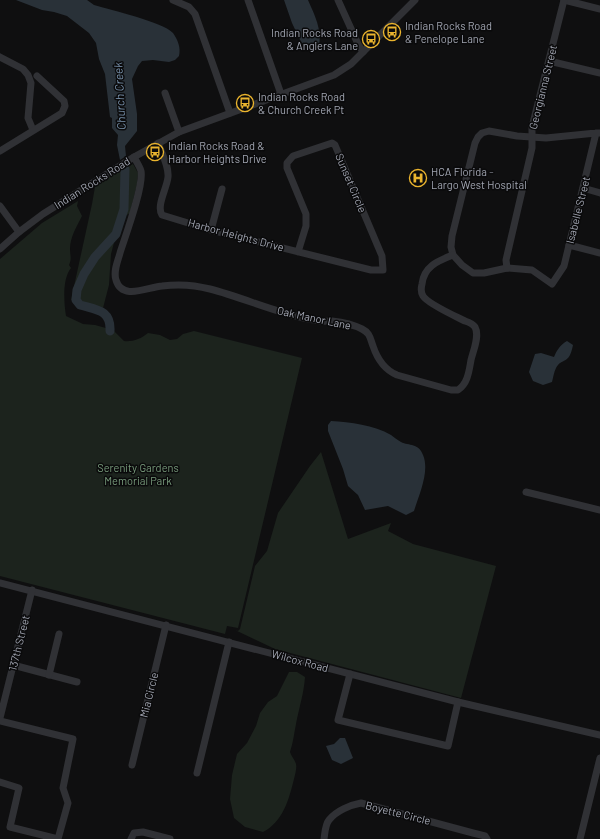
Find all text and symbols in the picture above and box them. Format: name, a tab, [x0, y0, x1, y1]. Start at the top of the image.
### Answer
place label: Indian Rocks Road & Penelope Lane	[405, 19, 492, 45]
bus stop icon: Indian Rocks Road & Penelope Lane	[382, 22, 402, 42]
place label: Indian Rocks Road & Anglers Lane	[271, 26, 358, 52]
bus stop icon: Indian Rocks Road & Anglers Lane	[361, 29, 381, 49]
street label: Georgianna Street	[526, 43, 559, 130]
water label: Church Creek	[110, 62, 128, 130]
place label: Indian Rocks Road & Church Creek Pt	[258, 90, 345, 116]
bus stop icon: Indian Rocks Road & Church Creek Pt	[235, 93, 255, 113]
place label: Indian Rocks Road & Harbor Heights Drive	[168, 139, 267, 165]
bus stop icon: Indian Rocks Road & Harbor Heights Drive	[145, 142, 165, 162]
street label: Sunset Circle	[333, 151, 370, 214]
street label: Indian Rocks Road	[51, 154, 132, 211]
place label: HCA Florida - Largo West Hospital	[431, 165, 527, 191]
hospital icon: HCA Florida - Largo West Hospital	[408, 168, 428, 188]
street label: Isabelle Street	[563, 175, 592, 245]
street label: Harbor Heights Drive	[187, 215, 286, 254]
street label: Oak Manor Lane	[276, 303, 352, 332]
park label: Serenity Gardens Memorial Park	[97, 461, 179, 487]
street label: 137th Street	[5, 614, 32, 672]
street label: Wilcox Road	[270, 647, 330, 674]
street label: Mia Circle	[137, 671, 160, 719]
street label: Boyette Circle	[364, 798, 432, 827]

